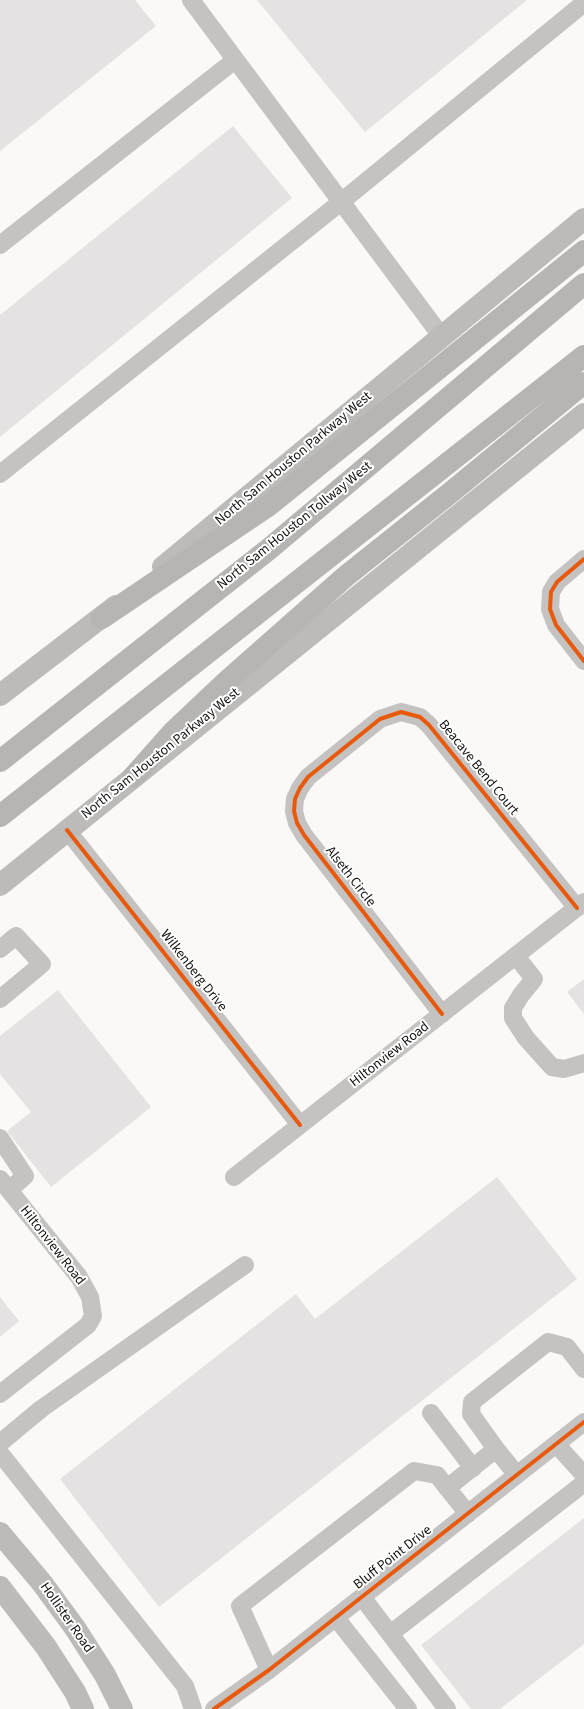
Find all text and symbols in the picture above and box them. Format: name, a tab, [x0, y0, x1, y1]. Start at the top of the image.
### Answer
street label: North Sam Houston Parkway West	[212, 389, 376, 529]
street label: North Sam Houston Tollway West	[214, 458, 376, 594]
street label: North Sam Houston Parkway West	[78, 685, 244, 823]
street label: Beacave Bend Court	[434, 717, 522, 819]
street label: Alseth Circle	[321, 843, 379, 911]
street label: Wilkenberg Drive	[156, 927, 230, 1015]
street label: Hiltonview Road	[347, 1019, 433, 1091]
street label: Hiltonview Road	[16, 1203, 88, 1289]
street label: Bluff Point Drive	[351, 1522, 435, 1594]
street label: Hollister Road	[36, 1580, 96, 1656]

